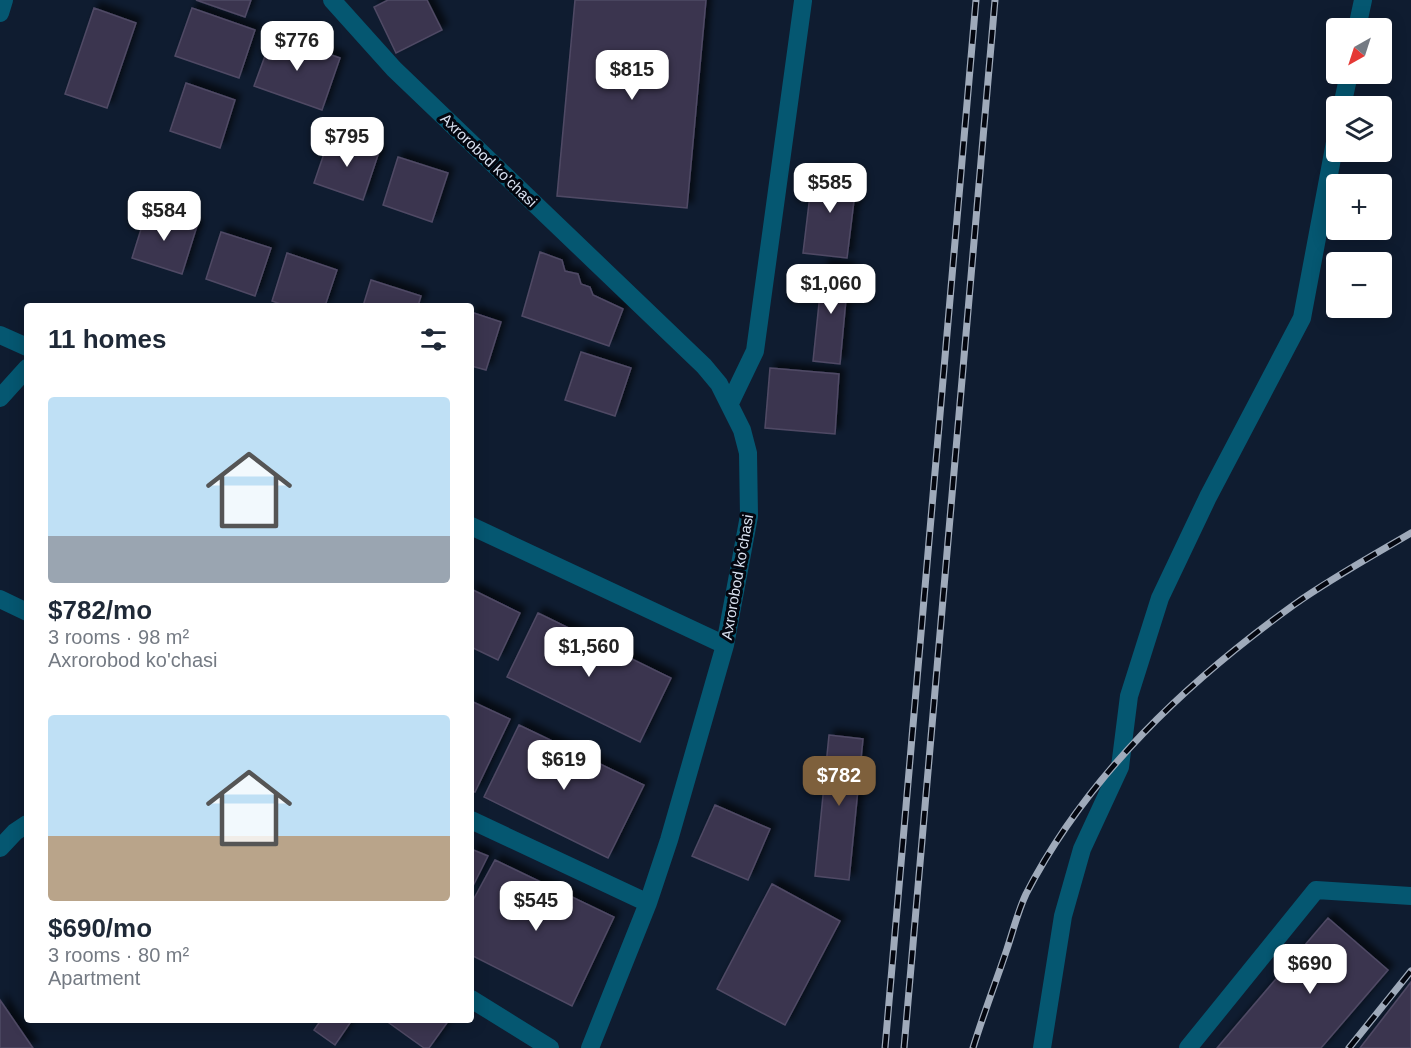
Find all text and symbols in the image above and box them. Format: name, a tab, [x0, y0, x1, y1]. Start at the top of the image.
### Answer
north arrow	[1326, 18, 1392, 84]
map controls	[1326, 18, 1392, 318]
pin: $776	[261, 21, 333, 72]
text: $776	[275, 29, 319, 51]
pin: $815	[596, 50, 668, 101]
text: $815	[610, 58, 654, 80]
button: layers	[1326, 96, 1392, 162]
street label: Axrorobod ko'chasi	[437, 110, 541, 210]
pin: $795	[311, 117, 383, 168]
text: $795	[325, 125, 369, 147]
pin: $585	[794, 163, 866, 214]
text: $585	[808, 171, 852, 193]
button: +	[1326, 174, 1392, 240]
pin: $584	[128, 191, 200, 242]
text: $584	[142, 199, 186, 221]
button: −	[1326, 252, 1392, 318]
pin: $1,060	[782, 264, 880, 315]
text: $1,060	[800, 272, 862, 294]
icon: filters	[417, 323, 450, 356]
text: 11 homes	[48, 324, 167, 354]
icon: home	[195, 436, 303, 544]
street label: Axrorobod ko'chasi	[718, 513, 756, 641]
text: $782/mo	[48, 595, 152, 625]
text: 3 rooms · 98 m²	[48, 626, 189, 648]
pin: $1,560	[540, 627, 638, 678]
text: $1,560	[558, 635, 620, 657]
text: Axrorobod ko'chasi	[48, 649, 217, 671]
pin: $619	[528, 740, 600, 791]
text: $619	[542, 748, 586, 770]
icon: home	[195, 754, 303, 862]
pin: $782	[803, 756, 875, 807]
text: $782	[817, 764, 861, 786]
pin: $545	[500, 881, 572, 932]
text: $545	[514, 889, 558, 911]
text: $690/mo	[48, 913, 152, 943]
text: 3 rooms · 80 m²	[48, 944, 189, 966]
pin: $690	[1274, 944, 1346, 995]
text: $690	[1288, 952, 1332, 974]
text: Apartment	[48, 967, 140, 989]

